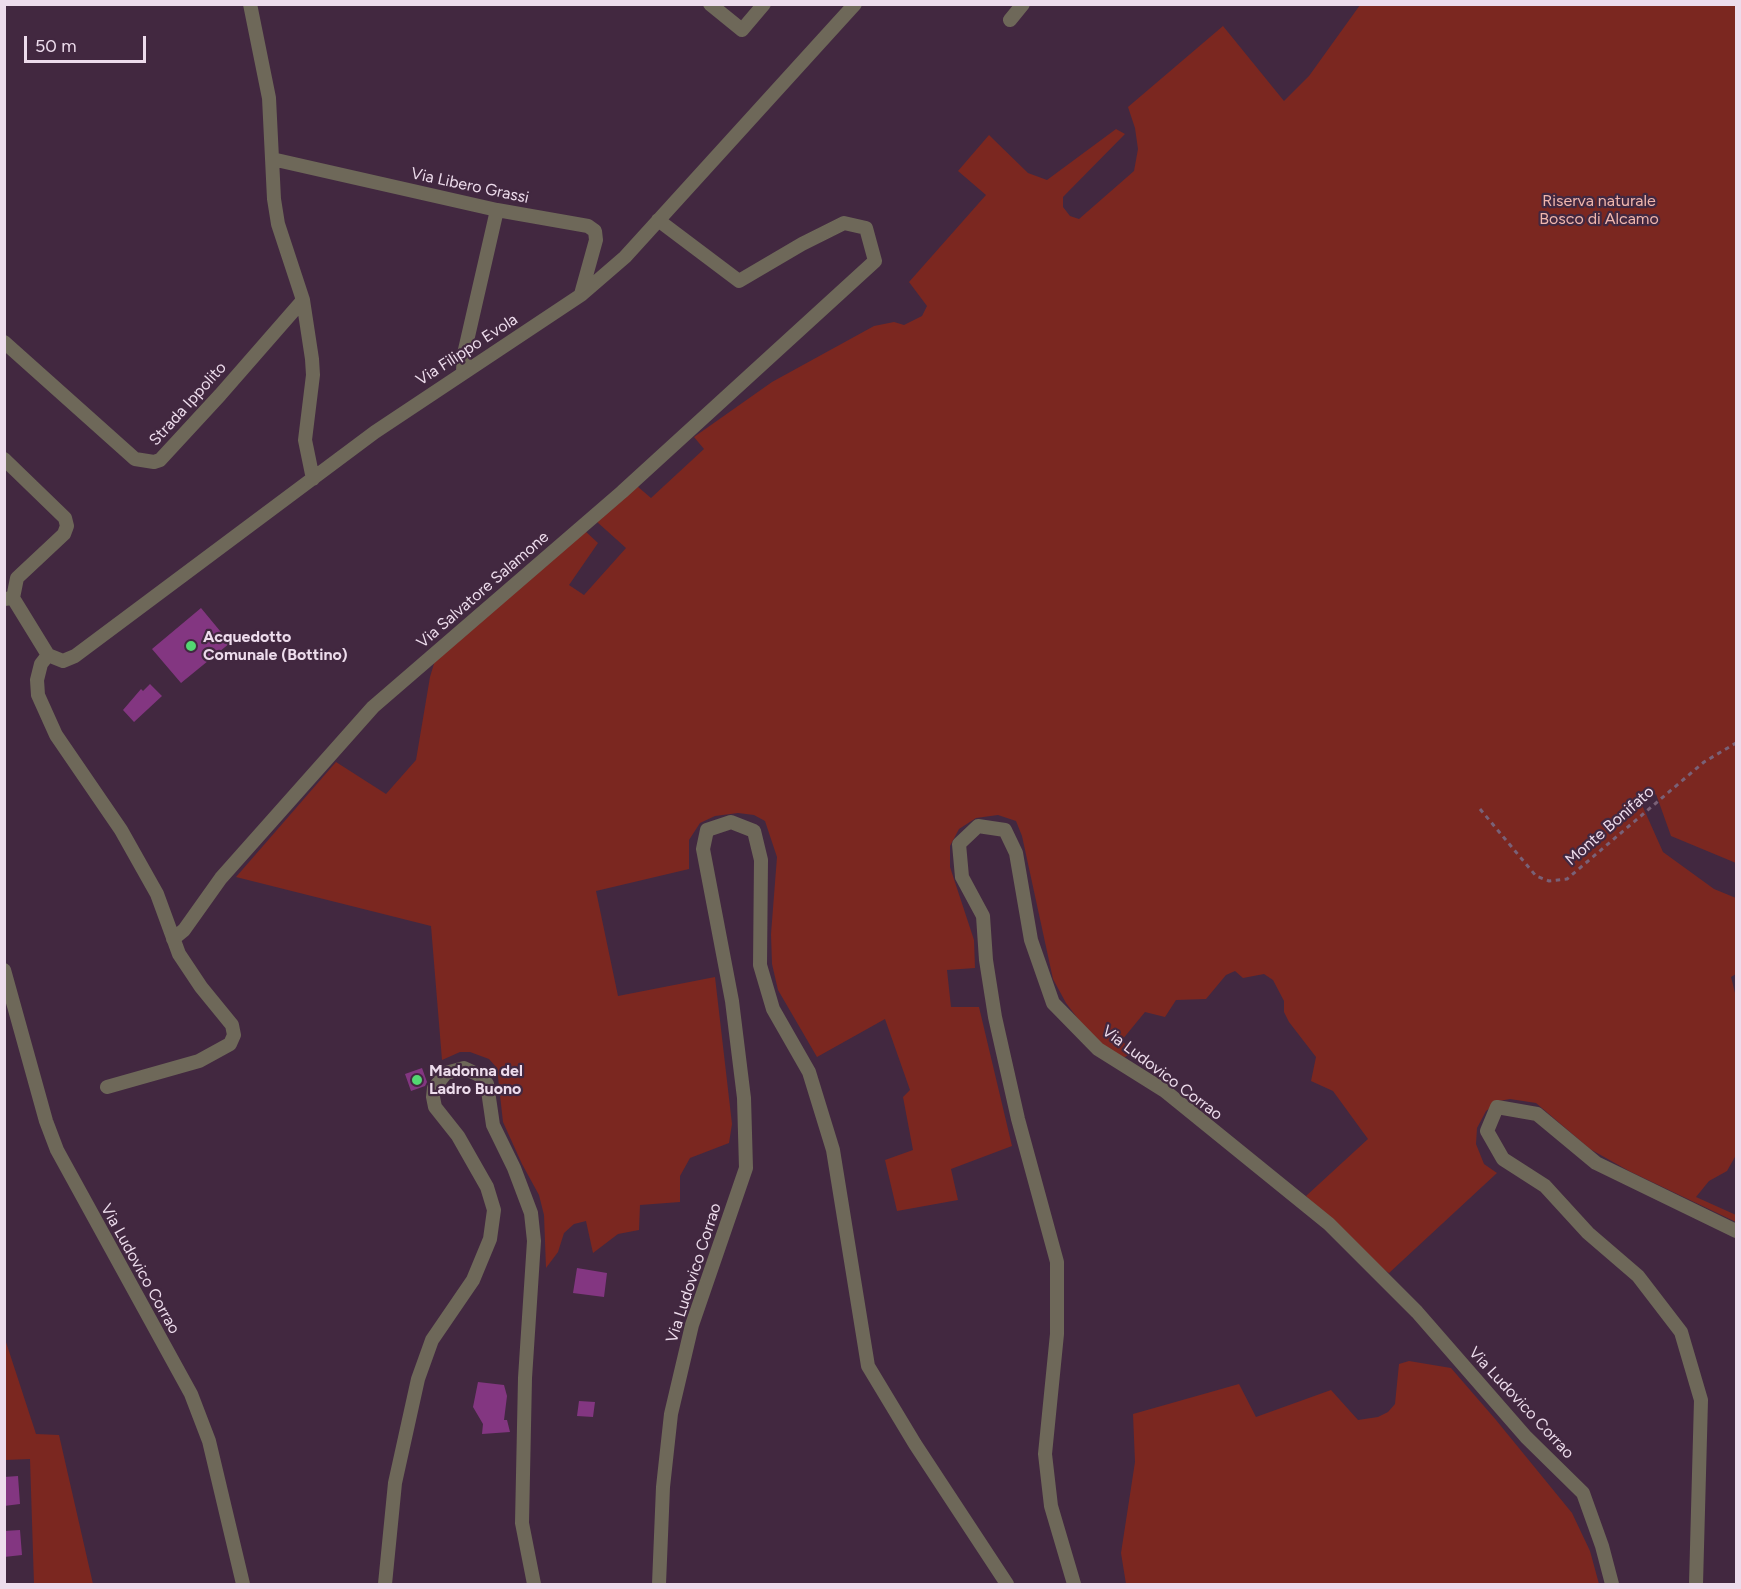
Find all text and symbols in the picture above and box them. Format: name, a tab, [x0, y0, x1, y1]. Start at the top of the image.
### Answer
scale bar	[27, 24, 148, 62]
text: 50 m	[35, 35, 77, 57]
street label: Via Libero Grassi	[409, 164, 531, 208]
park label: Riserva naturale Bosco di Alcamo	[1539, 191, 1659, 229]
street label: Via Filippo Evola	[413, 310, 521, 390]
street label: Strada Ippolito	[145, 358, 231, 450]
street label: Via Salvatore Salamone	[413, 528, 553, 652]
place label: Acquedotto Comunale (Bottino)	[203, 627, 348, 665]
marker: Acquedotto Comunale (Bottino)	[184, 639, 198, 653]
street label: Monte Bonifato	[1562, 782, 1658, 870]
street label: Via Ludovico Corrao	[1098, 1022, 1226, 1124]
place label: Madonna del Ladro Buono	[429, 1061, 523, 1099]
marker: Madonna del Ladro Buono	[410, 1073, 424, 1087]
street label: Via Ludovico Corrao	[96, 1201, 184, 1337]
street label: Via Ludovico Corrao	[662, 1201, 726, 1345]
street label: Via Ludovico Corrao	[1464, 1343, 1578, 1463]

